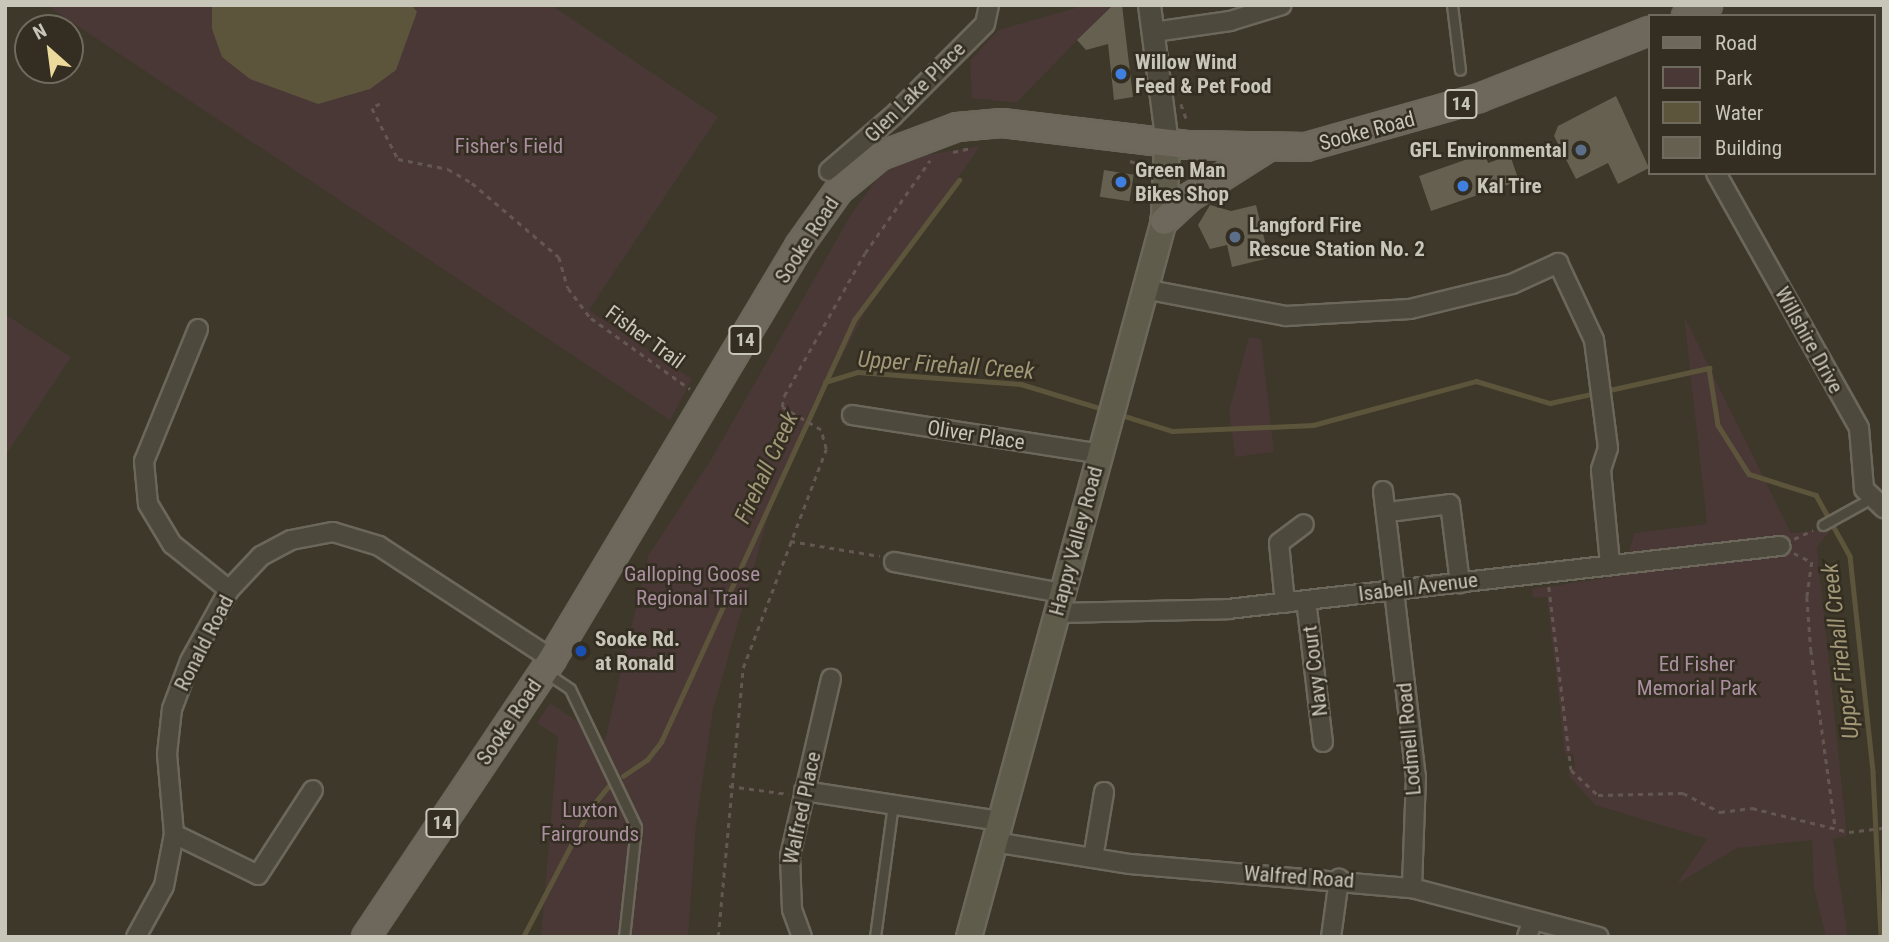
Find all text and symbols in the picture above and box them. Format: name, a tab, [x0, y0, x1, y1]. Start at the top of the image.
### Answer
north arrow	[14, 14, 84, 84]
legend	[1647, 14, 1875, 175]
text: N	[29, 19, 50, 45]
text: Road	[1715, 31, 1757, 55]
street label: Glen Lake Place	[859, 36, 971, 148]
place label: Willow Wind Feed & Pet Food	[1135, 49, 1271, 99]
marker: Willow Wind Feed & Pet Food	[1113, 66, 1129, 82]
text: Park	[1715, 66, 1752, 90]
road number: 14	[1444, 88, 1478, 120]
text: Water	[1715, 101, 1763, 125]
street label: Sooke Road	[1316, 106, 1418, 156]
park label: Fisher's Field	[455, 133, 563, 159]
text: Building	[1715, 136, 1782, 160]
place label: GFL Environmental	[1410, 137, 1567, 163]
marker: GFL Environmental	[1573, 142, 1589, 158]
place label: Green Man Bikes Shop	[1135, 157, 1229, 207]
place label: Kal Tire	[1477, 173, 1542, 199]
marker: Green Man Bikes Shop	[1113, 174, 1129, 190]
marker: Kal Tire	[1455, 178, 1471, 194]
street label: Sooke Road	[770, 192, 844, 288]
place label: Langford Fire Rescue Station No. 2	[1249, 212, 1425, 262]
marker: Langford Fire Rescue Station No. 2	[1227, 229, 1243, 245]
street label: Willshire Drive	[1769, 282, 1849, 398]
street label: Fisher Trail	[601, 300, 689, 374]
road number: 14	[728, 324, 762, 356]
water label: Upper Firehall Creek	[857, 346, 1035, 386]
water label: Firehall Creek	[729, 408, 805, 528]
street label: Oliver Place	[926, 415, 1026, 455]
street label: Happy Valley Road	[1044, 464, 1108, 618]
park label: Galloping Goose Regional Trail	[624, 561, 760, 611]
water label: Upper Firehall Creek	[1817, 561, 1865, 741]
street label: Isabell Avenue	[1357, 567, 1479, 607]
street label: Ronald Road	[169, 591, 239, 695]
street label: Navy Court	[1297, 624, 1333, 718]
place label: Sooke Rd. at Ronald	[595, 626, 680, 676]
marker: Sooke Rd. at Ronald	[573, 643, 589, 659]
park label: Ed Fisher Memorial Park	[1637, 651, 1757, 701]
street label: Sooke Road	[471, 674, 547, 770]
street label: Lodmell Road	[1392, 682, 1426, 796]
street label: Walfred Place	[778, 749, 826, 867]
park label: Luxton Fairgrounds	[541, 797, 639, 847]
road number: 14	[424, 808, 460, 838]
street label: Walfred Road	[1243, 861, 1355, 893]

